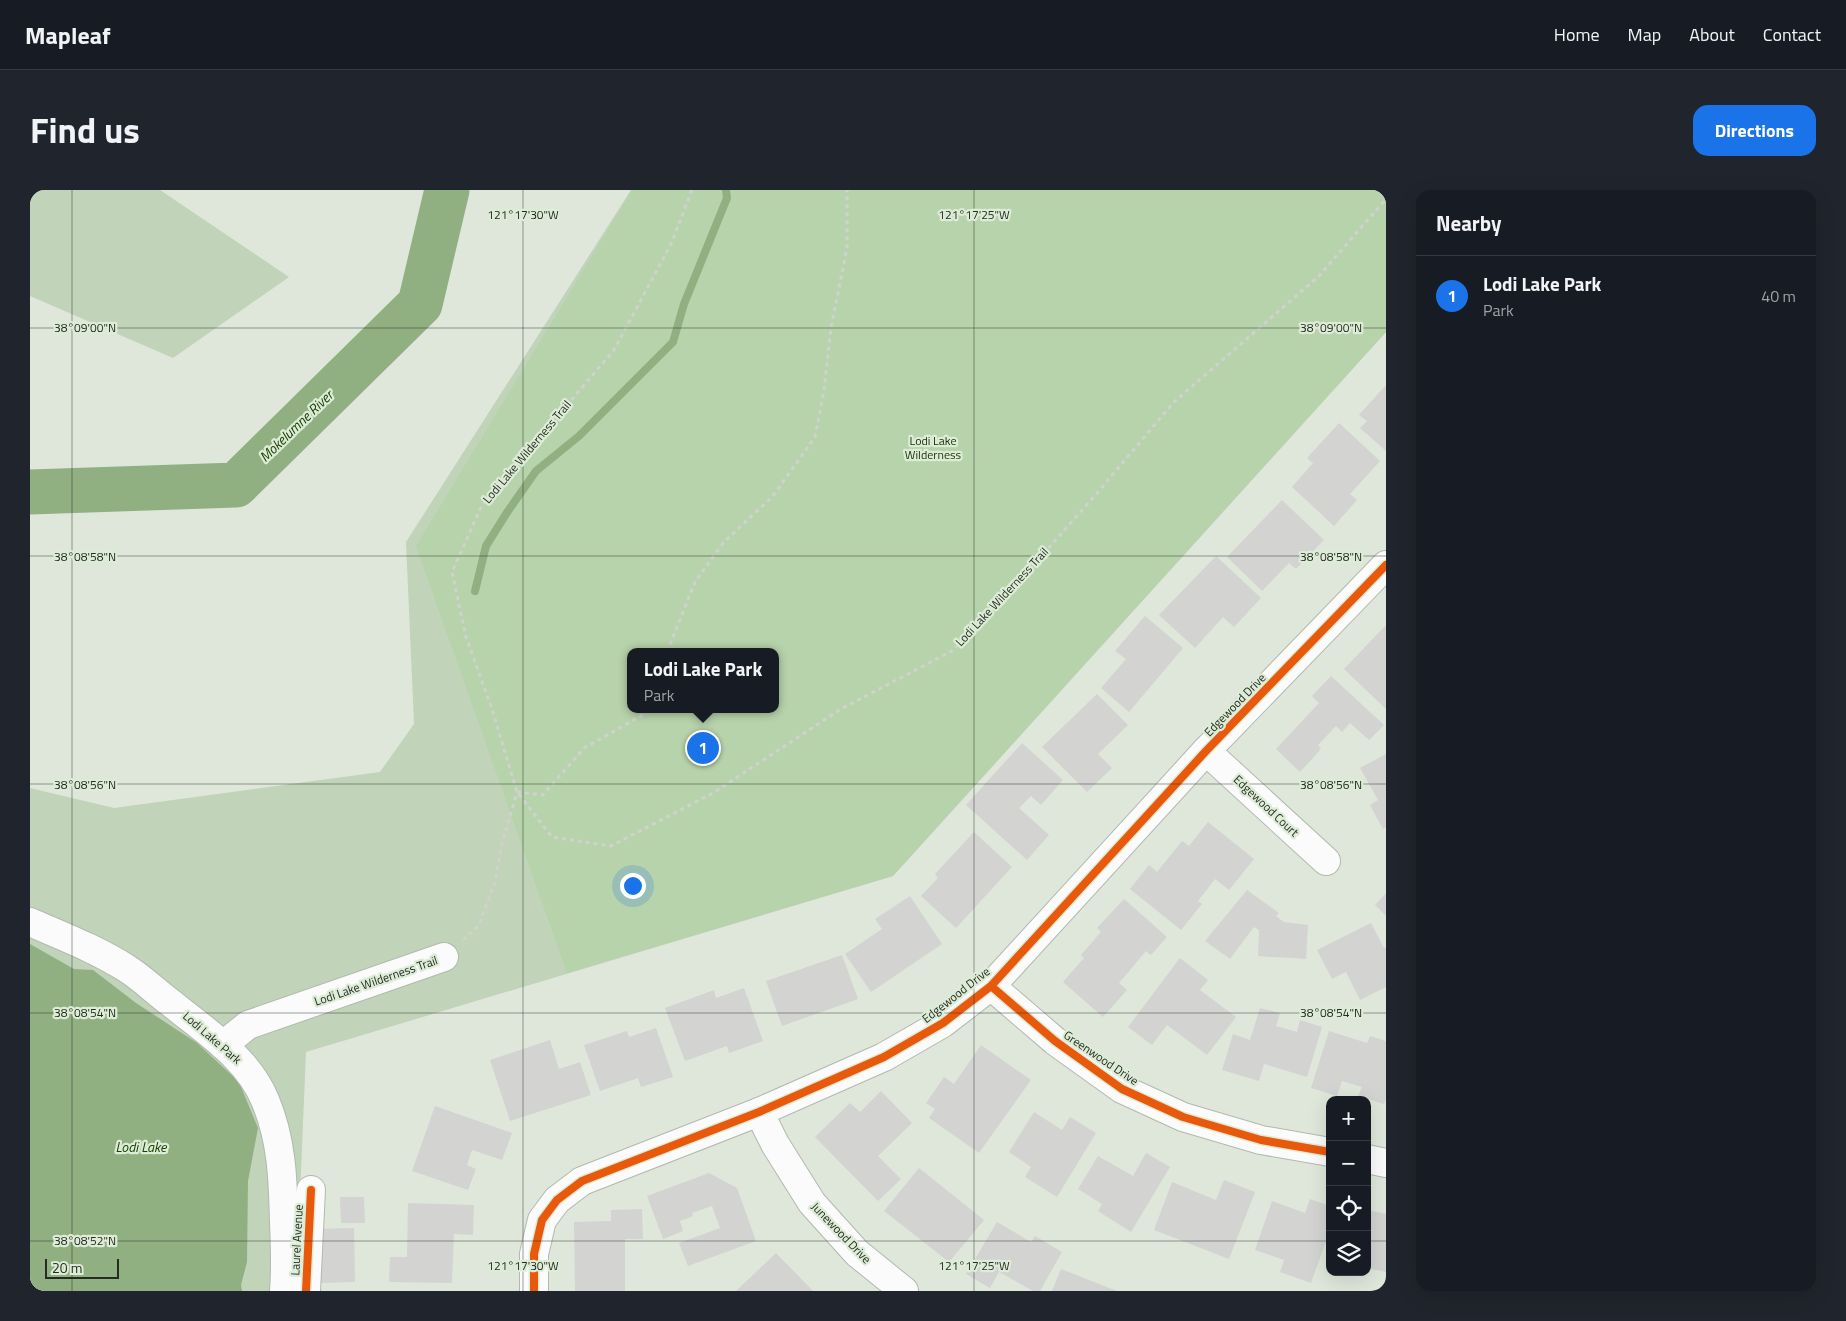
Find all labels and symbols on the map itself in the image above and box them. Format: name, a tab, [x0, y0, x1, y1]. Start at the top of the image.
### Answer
text: 121°17'30"W	[487, 205, 559, 224]
text: 121°17'25"W	[938, 205, 1010, 224]
text: 38°09'00"N	[54, 318, 116, 337]
text: 38°09'00"N	[1300, 318, 1362, 337]
water label: Mokelumne River	[254, 384, 338, 466]
street label: Lodi Lake Wilderness Trail	[478, 396, 575, 507]
park label: Lodi Lake Wilderness	[905, 431, 962, 464]
street label: Lodi Lake Wilderness Trail	[951, 543, 1053, 650]
text: 38°08'58"N	[54, 547, 116, 566]
text: 38°08'58"N	[1300, 547, 1362, 566]
street label: Edgewood Drive	[1199, 669, 1270, 741]
pin: 1	[687, 729, 719, 767]
street label: Edgewood Court	[1229, 770, 1304, 842]
text: 38°08'56"N	[54, 775, 116, 794]
text: 38°08'56"N	[1300, 775, 1362, 794]
your location	[620, 873, 646, 899]
street label: Lodi Lake Wilderness Trail	[312, 950, 440, 1011]
street label: Edgewood Drive	[918, 962, 994, 1027]
text: 38°08'54"N	[54, 1003, 116, 1022]
text: 38°08'54"N	[1300, 1003, 1362, 1022]
street label: Lodi Lake Park	[179, 1007, 246, 1069]
street label: Greenwood Drive	[1060, 1025, 1143, 1090]
water label: Lodi Lake	[115, 1136, 168, 1157]
street label: Junewood Drive	[807, 1198, 876, 1268]
street label: Laurel Avenue	[285, 1204, 308, 1276]
text: 38°08'52"N	[54, 1231, 116, 1250]
scale bar	[45, 1256, 119, 1279]
text: 121°17'30"W	[487, 1256, 559, 1275]
text: 121°17'25"W	[938, 1256, 1010, 1275]

